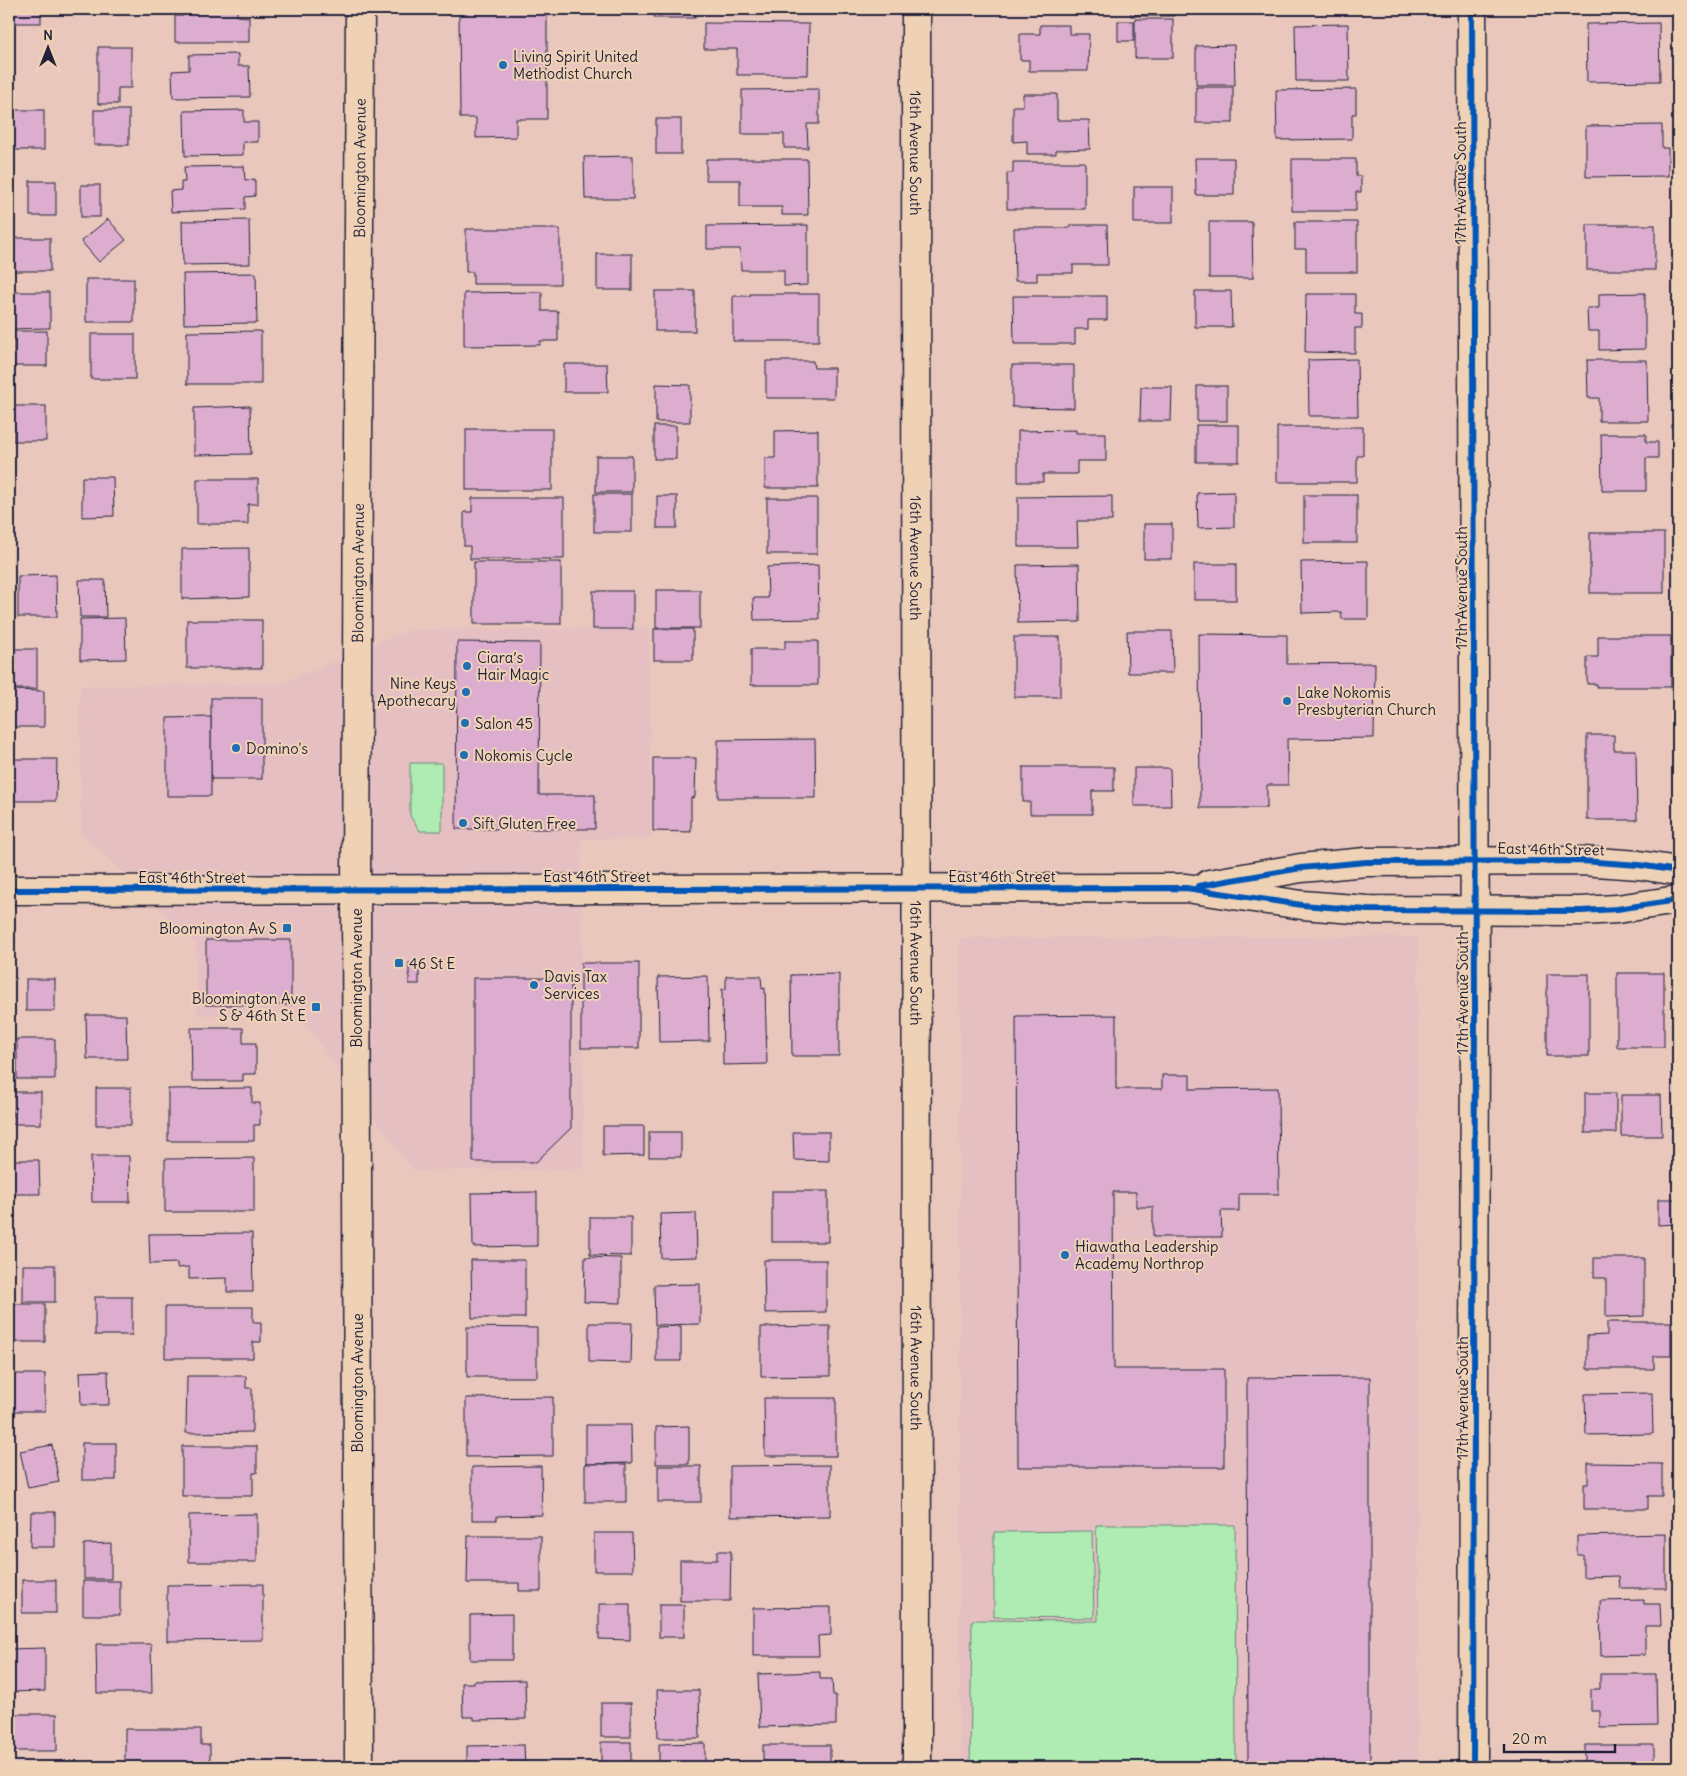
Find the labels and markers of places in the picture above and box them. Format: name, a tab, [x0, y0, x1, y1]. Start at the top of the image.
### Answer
place label: Living Spirit United Methodist Church	[513, 47, 638, 83]
marker: Living Spirit United Methodist Church	[497, 59, 509, 71]
place label: Ciara’s Hair Magic	[477, 648, 550, 684]
marker: Ciara’s Hair Magic	[461, 660, 473, 672]
place label: Nine Keys Apothecary	[377, 674, 456, 710]
place label: Lake Nokomis Presbyterian Church	[1297, 683, 1437, 719]
marker: Nine Keys Apothecary	[460, 686, 472, 698]
marker: Lake Nokomis Presbyterian Church	[1281, 695, 1293, 707]
place label: Salon 45	[475, 714, 533, 733]
marker: Salon 45	[459, 717, 471, 729]
place label: Domino's	[246, 739, 308, 758]
marker: Domino's	[230, 742, 242, 754]
place label: Nokomis Cycle	[474, 746, 573, 765]
marker: Nokomis Cycle	[458, 749, 470, 761]
place label: Sift Gluten Free	[473, 814, 576, 833]
marker: Sift Gluten Free	[457, 817, 469, 829]
place label: Bloomington Av S	[159, 919, 277, 938]
marker: Bloomington Av S	[281, 922, 293, 934]
place label: 46 St E	[409, 954, 456, 973]
marker: 46 St E	[393, 957, 405, 969]
place label: Davis Tax Services	[544, 967, 608, 1003]
marker: Davis Tax Services	[528, 979, 540, 991]
place label: Bloomington Ave S & 46th St E	[192, 989, 306, 1025]
marker: Bloomington Ave S & 46th St E	[310, 1001, 322, 1013]
place label: Hiawatha Leadership Academy Northrop	[1075, 1237, 1219, 1273]
marker: Hiawatha Leadership Academy Northrop	[1059, 1249, 1071, 1261]

